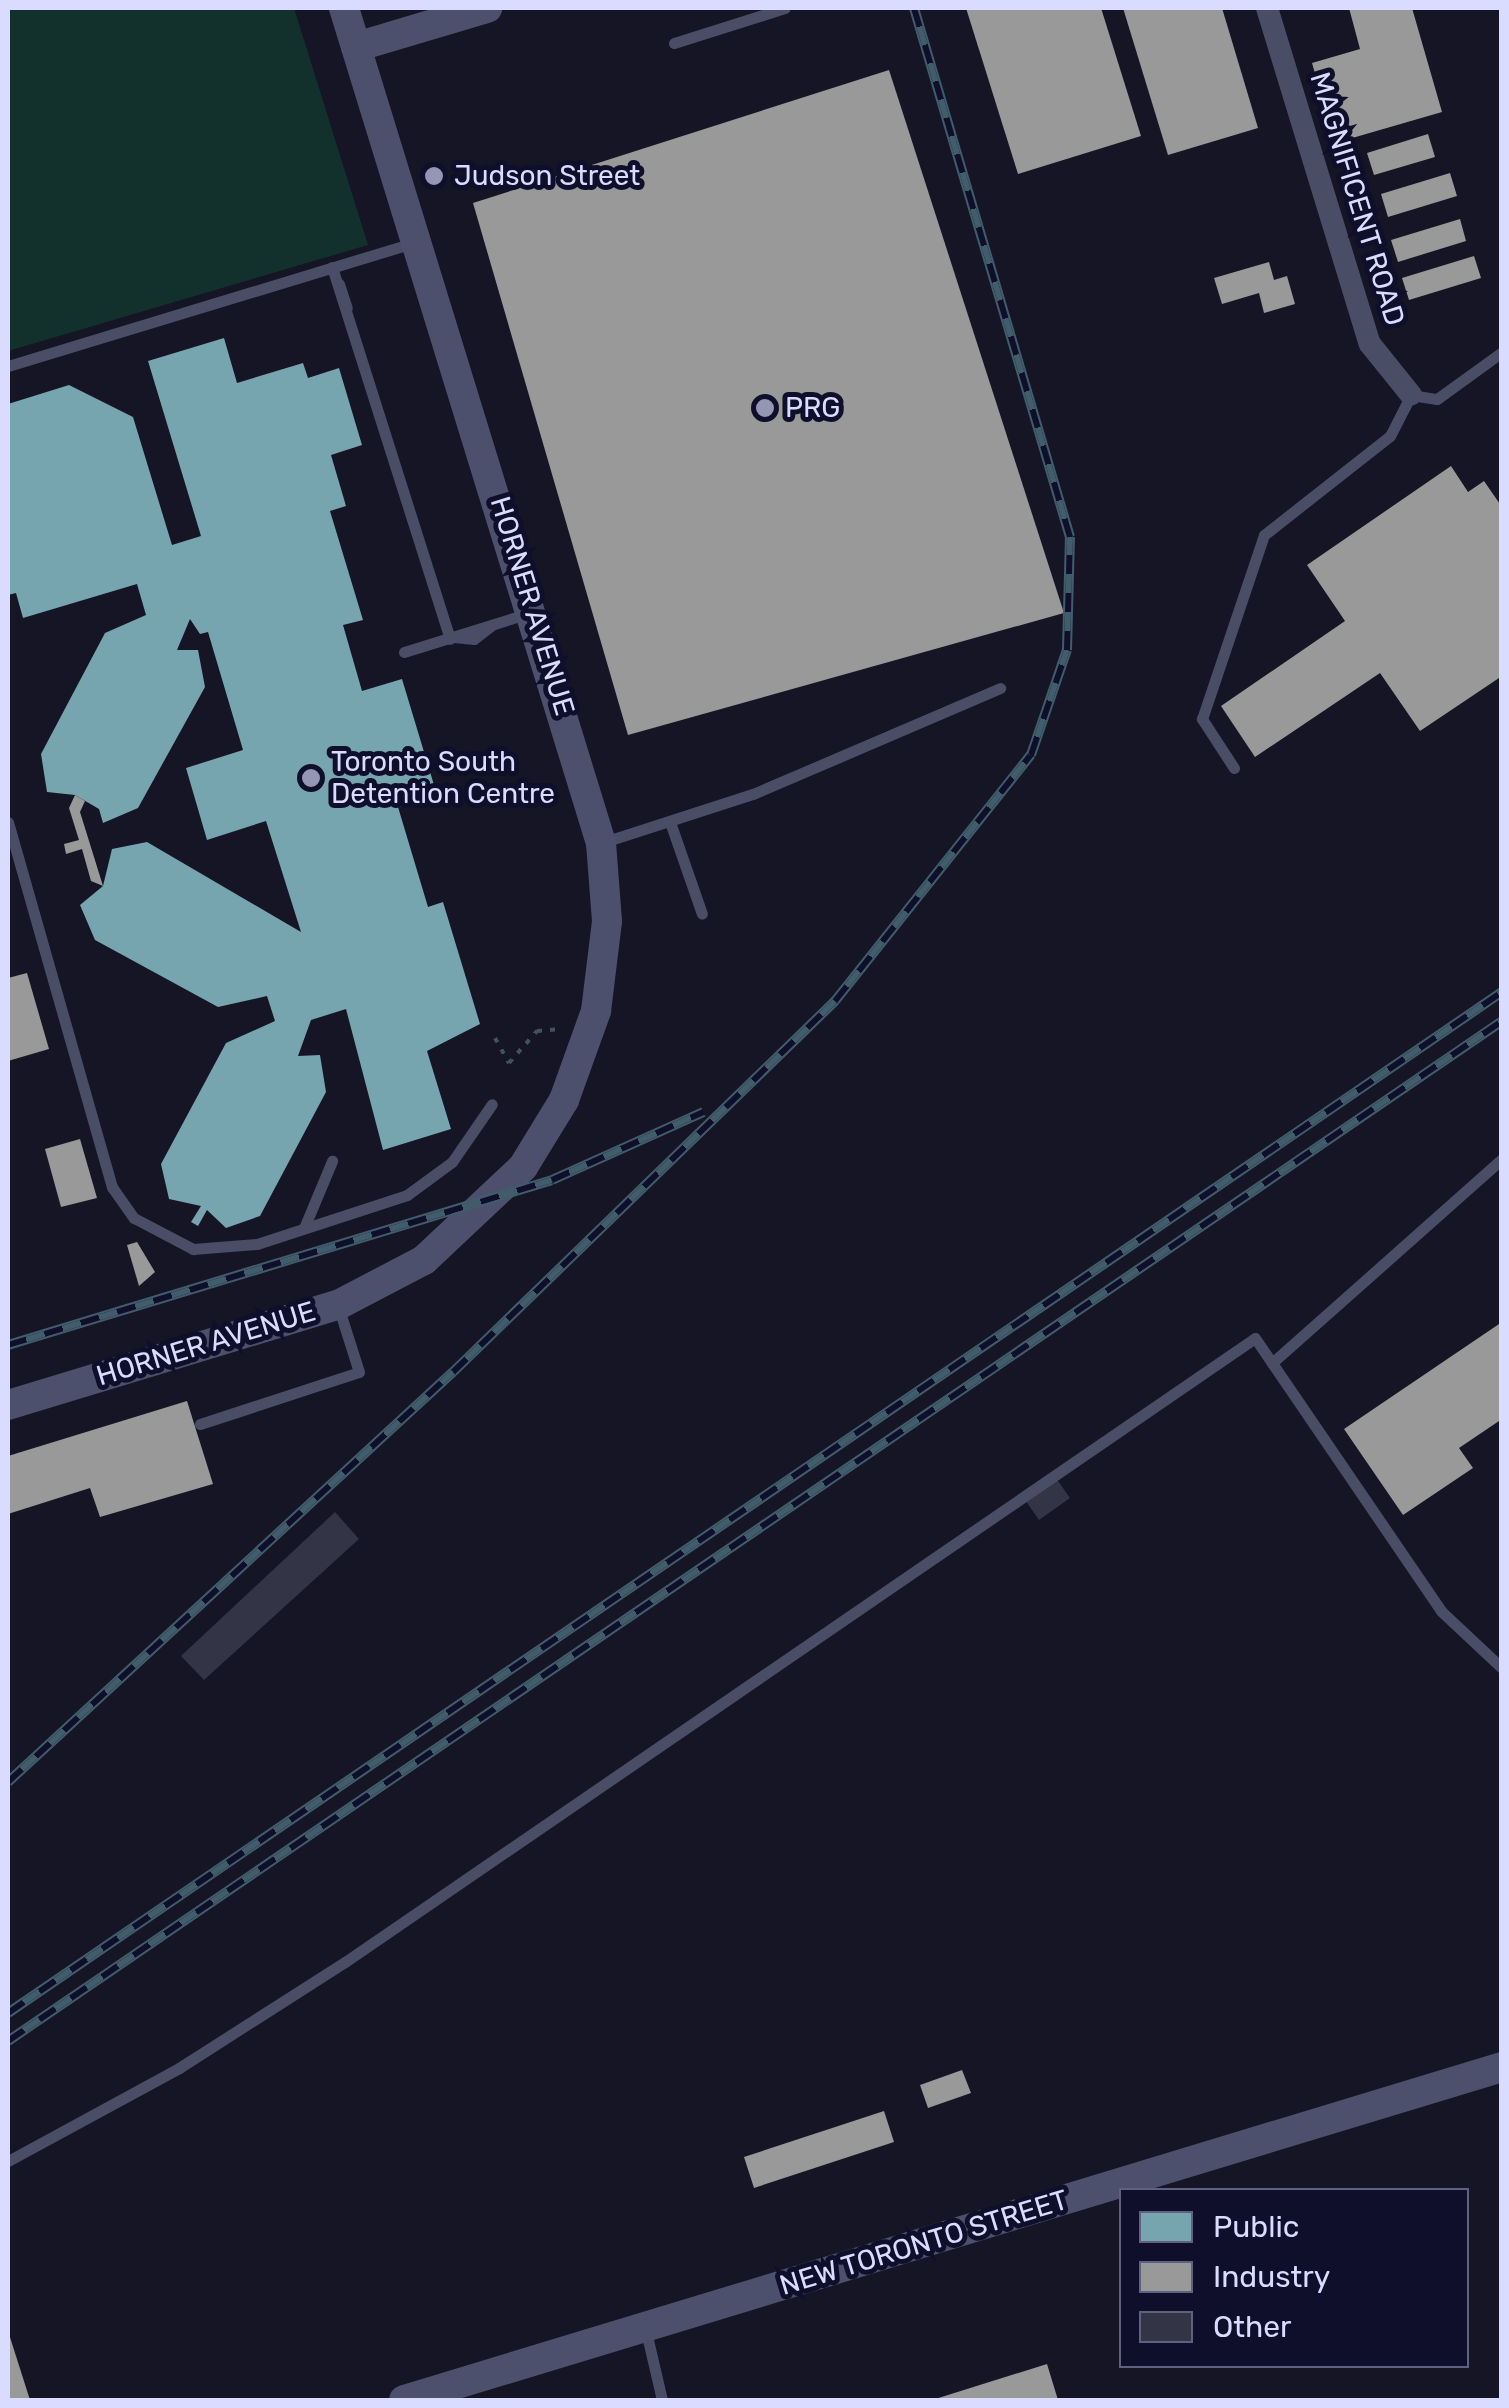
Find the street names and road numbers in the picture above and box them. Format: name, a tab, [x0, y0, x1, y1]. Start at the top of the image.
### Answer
street label: MAGNIFICENT ROAD	[1302, 68, 1412, 330]
street label: HORNER AVENUE	[483, 492, 581, 720]
street label: HORNER AVENUE	[92, 1295, 320, 1393]
street label: NEW TORONTO STREET	[775, 2183, 1073, 2303]

